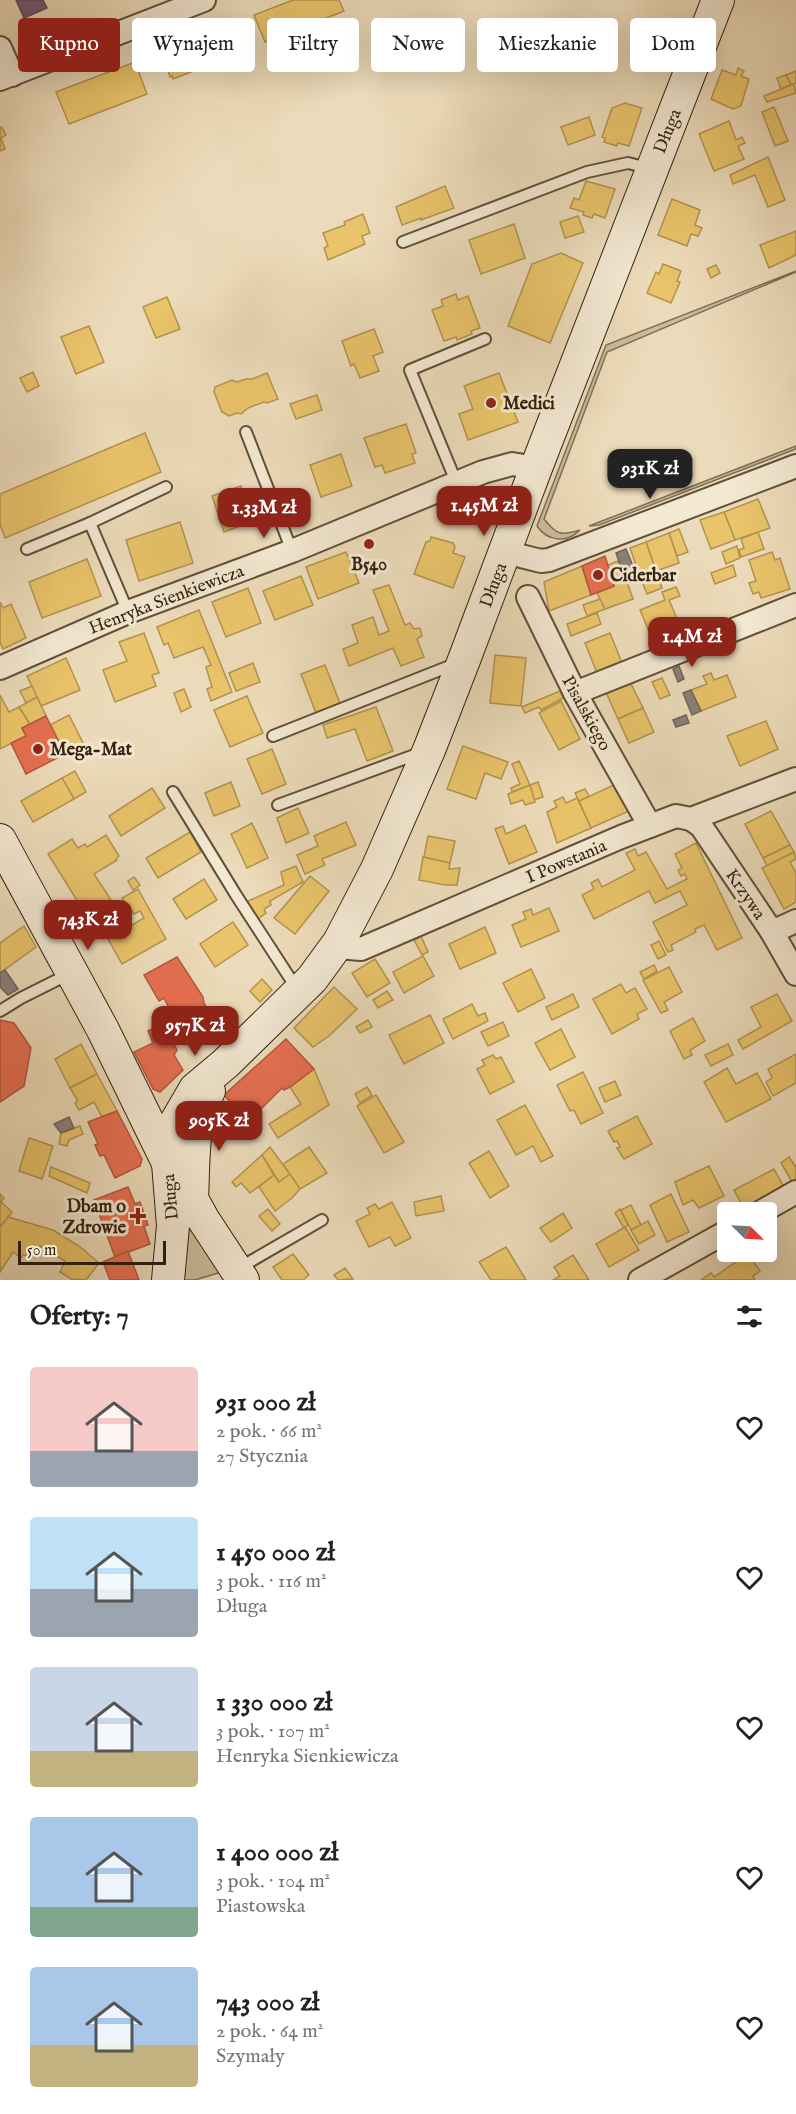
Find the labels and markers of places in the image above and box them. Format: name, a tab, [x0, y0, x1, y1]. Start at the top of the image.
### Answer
place label: Medici	[503, 393, 555, 416]
marker: Medici	[484, 396, 498, 410]
pin: 931K zł	[595, 449, 705, 500]
pin: 1.45M zł	[422, 486, 546, 537]
pin: 1.33M zł	[202, 488, 326, 539]
marker: B540	[362, 537, 376, 551]
place label: B540	[351, 554, 387, 577]
place label: Ciderbar	[610, 565, 676, 588]
marker: Ciderbar	[591, 568, 605, 582]
pin: 1.4M zł	[637, 617, 747, 668]
place label: Mega-Mat	[50, 739, 133, 762]
marker: Mega-Mat	[31, 742, 45, 756]
pin: 743K zł	[33, 900, 143, 951]
pin: 957K zł	[140, 1006, 250, 1057]
pin: 905K zł	[164, 1101, 274, 1152]
place label: Dbam o Zdrowie	[63, 1196, 127, 1240]
marker: Dbam o Zdrowie	[131, 1209, 145, 1223]

